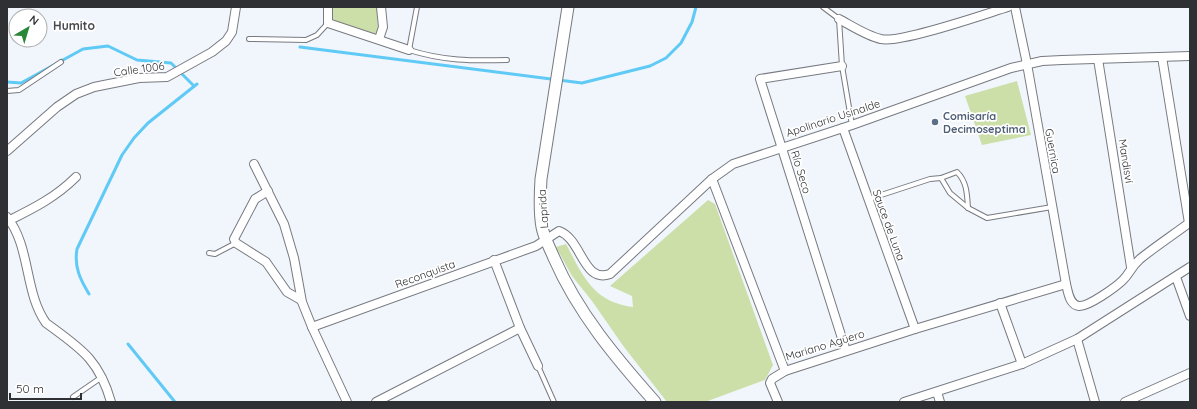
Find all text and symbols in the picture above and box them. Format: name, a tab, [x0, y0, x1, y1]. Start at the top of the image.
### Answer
north arrow	[8, 8, 48, 48]
text: N	[27, 12, 42, 28]
district label: Humito	[53, 18, 95, 33]
street label: Calle 1006	[113, 59, 165, 79]
street label: Apolinario Usinalde	[784, 96, 882, 140]
place label: Comisaría Decimoseptima	[943, 109, 1026, 136]
marker: Comisaría Decimoseptima	[930, 117, 940, 127]
street label: Guernica	[1042, 127, 1064, 175]
street label: Mandisví	[1116, 138, 1136, 185]
street label: Río Seco	[788, 149, 814, 195]
street label: Sauce de Luna	[870, 187, 908, 263]
street label: Laprida	[535, 189, 551, 229]
street label: Reconquista	[393, 257, 457, 291]
street label: Mariano Agüero	[784, 326, 867, 364]
scale bar	[10, 375, 81, 401]
text: 50 m	[16, 381, 44, 396]

